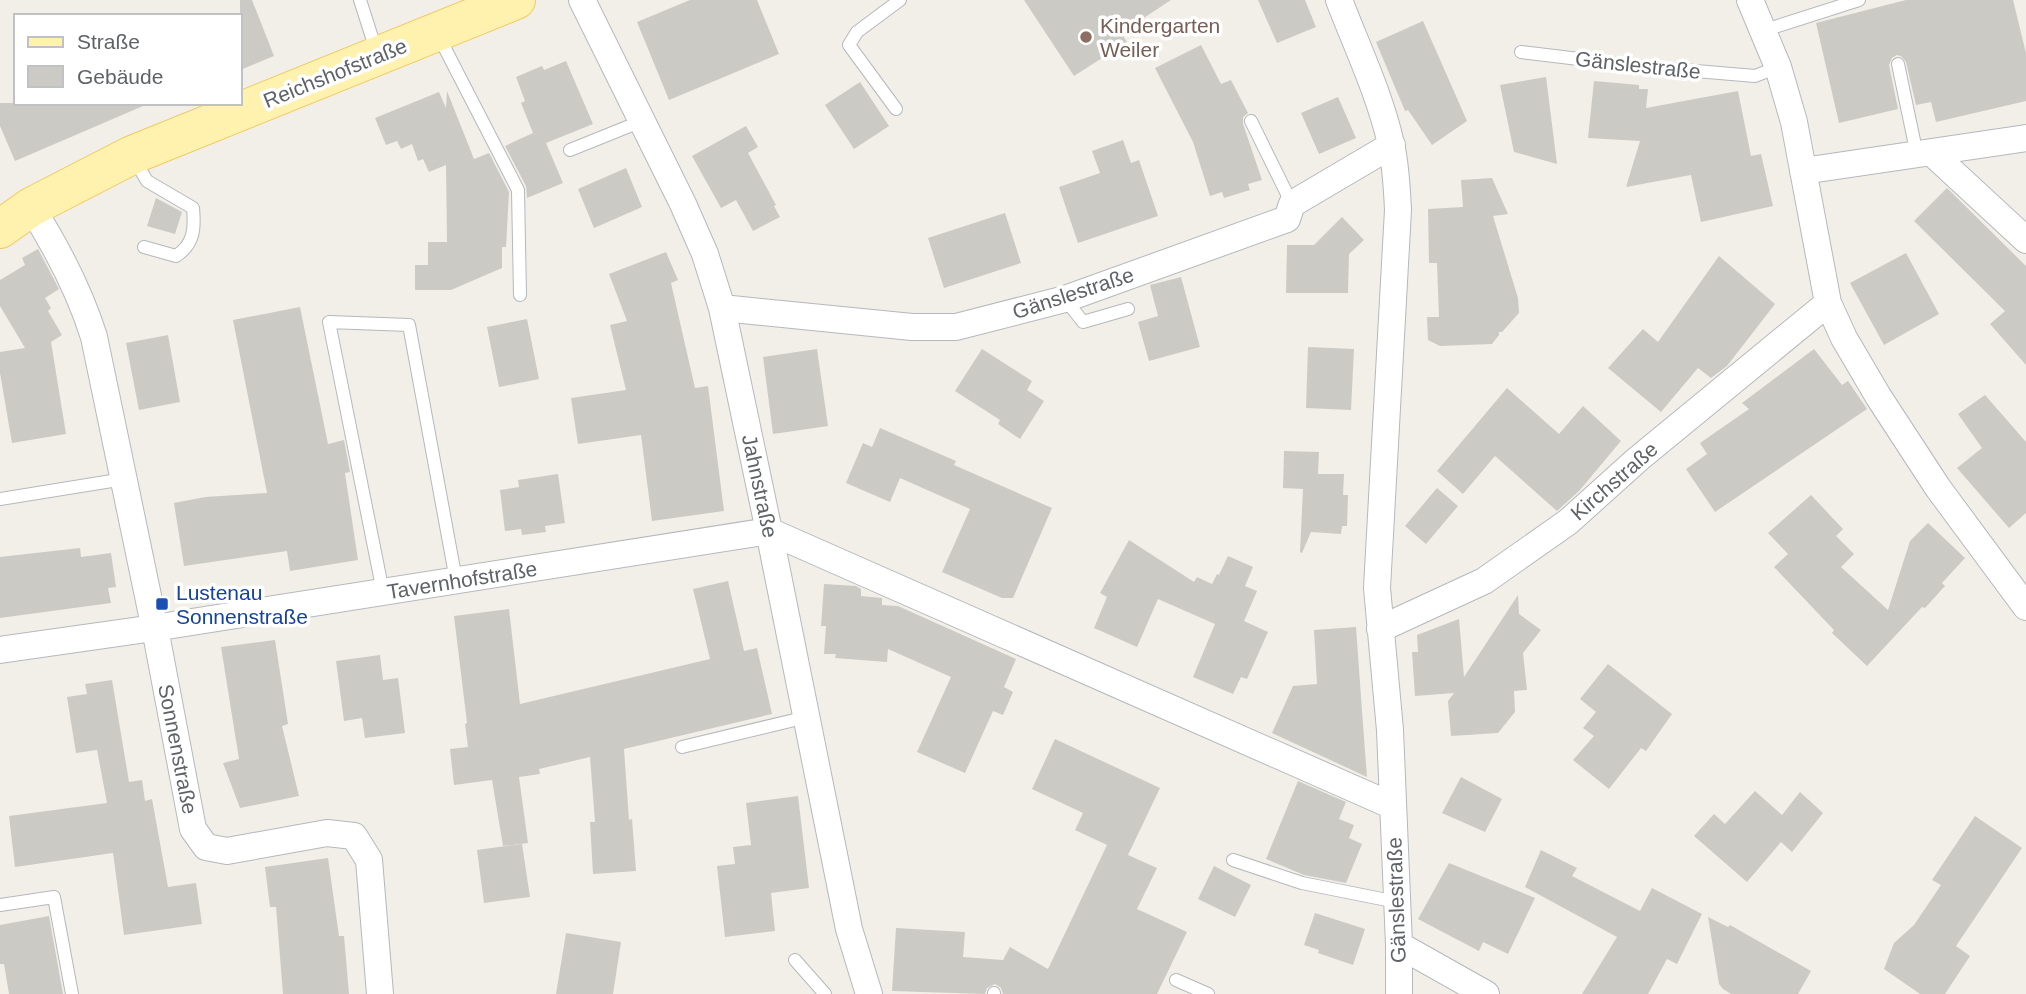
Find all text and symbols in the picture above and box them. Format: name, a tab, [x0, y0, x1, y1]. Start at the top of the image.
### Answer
legend	[14, 14, 242, 105]
place label: Kindergarten Weiler	[1100, 14, 1220, 61]
marker: Kindergarten Weiler	[1078, 29, 1094, 45]
text: Straße	[77, 30, 140, 53]
street label: Reichshofstraße	[260, 34, 410, 112]
street label: Gänslestraße	[1574, 47, 1702, 83]
text: Gebäude	[77, 65, 163, 88]
street label: Gänslestraße	[1010, 263, 1136, 323]
street label: Jahnstraße	[738, 432, 782, 540]
street label: Kirchstraße	[1566, 437, 1662, 525]
street label: Tavernhofstraße	[385, 557, 539, 603]
place label: Lustenau Sonnenstraße	[176, 581, 308, 628]
marker: Lustenau Sonnenstraße	[154, 596, 170, 612]
street label: Sonnenstraße	[154, 682, 202, 816]
street label: Gänslestraße	[1382, 837, 1410, 963]

